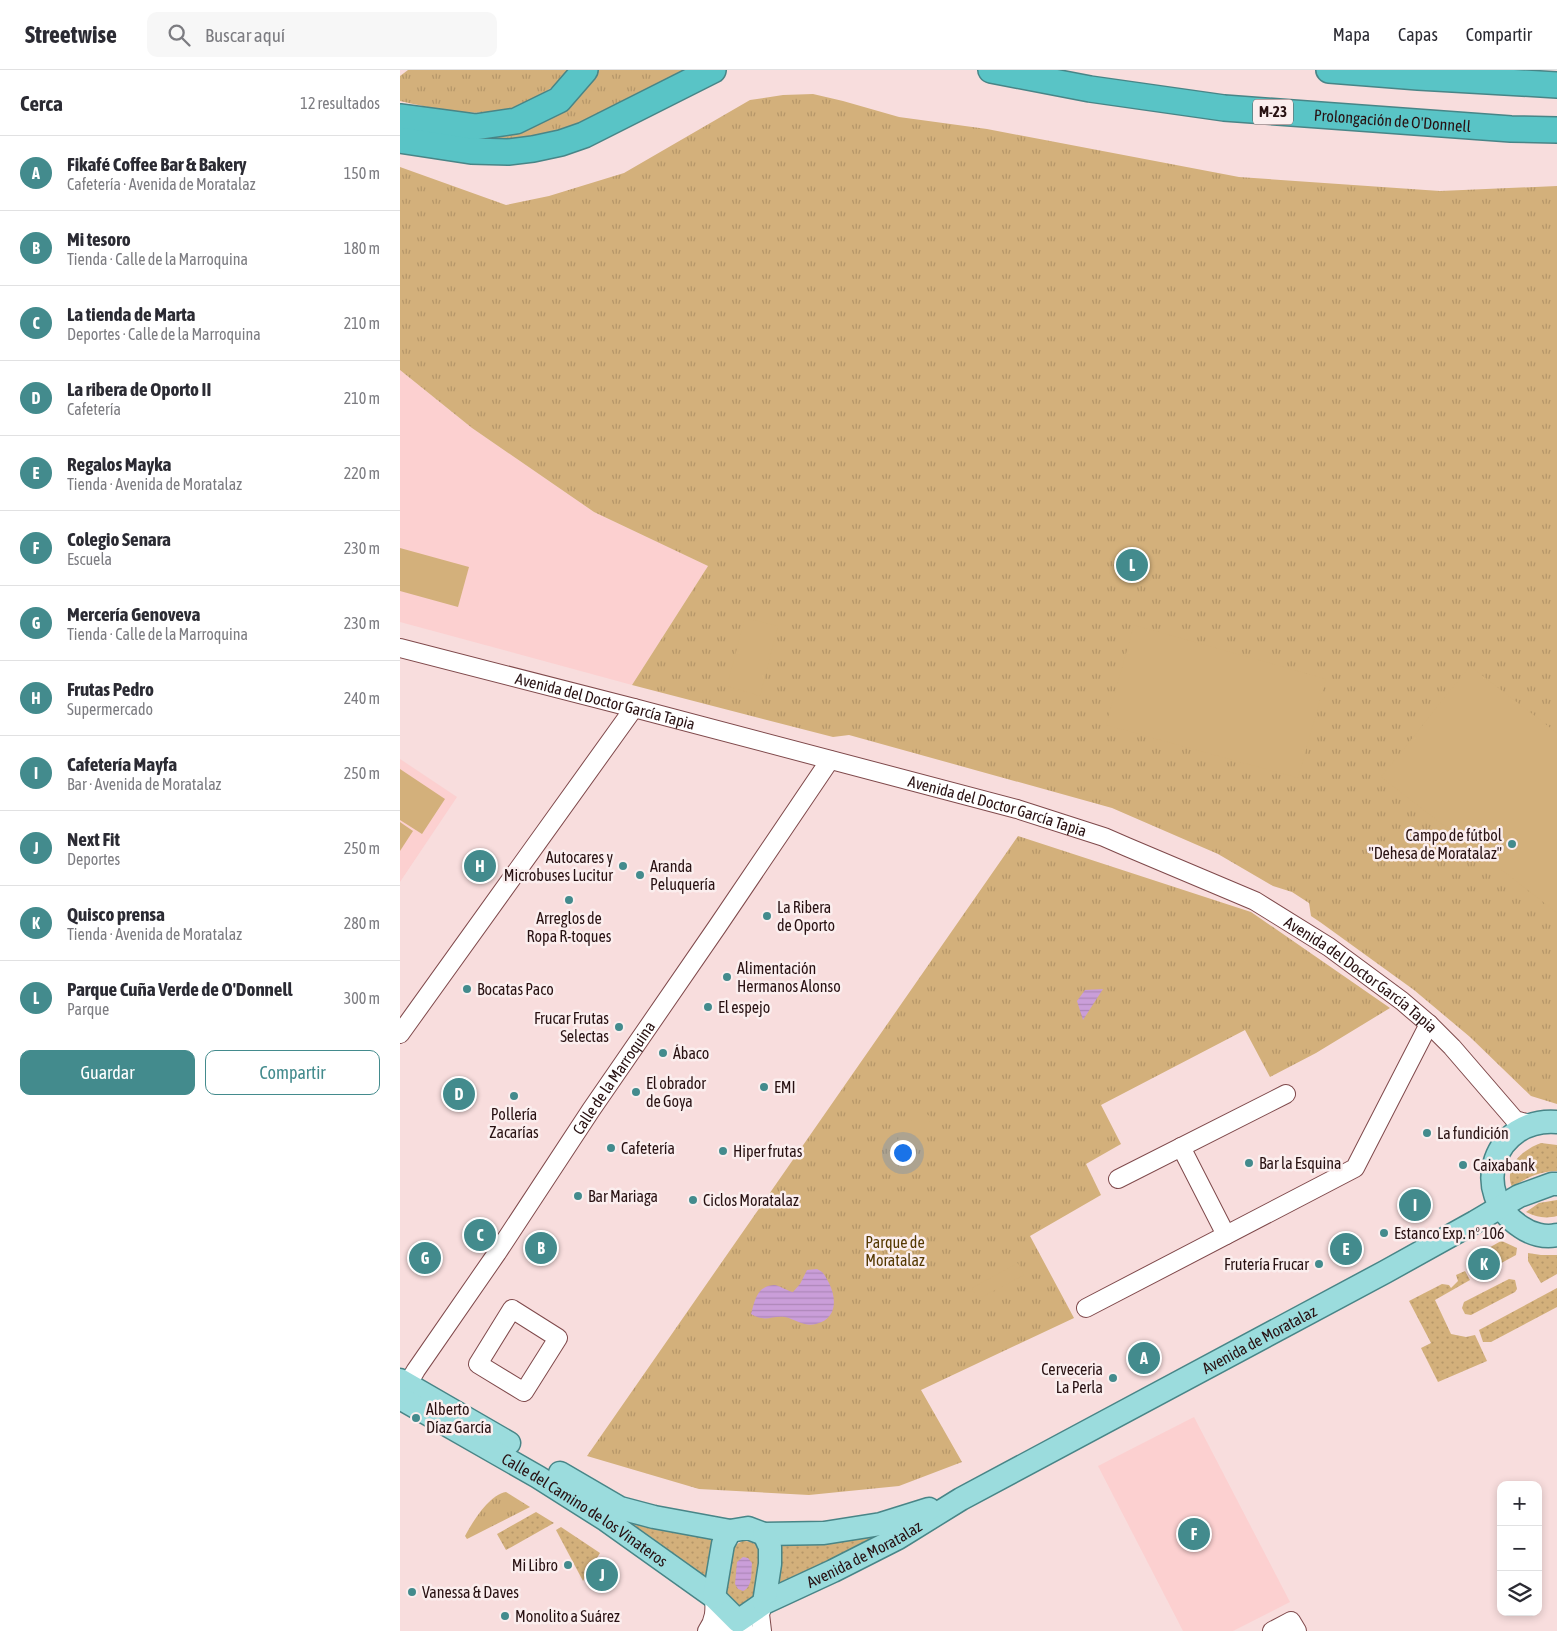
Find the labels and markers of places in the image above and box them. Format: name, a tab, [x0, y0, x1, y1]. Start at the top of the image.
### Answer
pin: L	[1116, 546, 1148, 584]
place label: Campo de fútbol "Dehesa de Moratalaz"	[1368, 826, 1503, 862]
marker: Campo de fútbol "Dehesa de Moratalaz"	[1506, 838, 1518, 850]
pin: H	[464, 847, 496, 885]
place label: Autocares y Microbuses Lucitur	[504, 848, 613, 884]
place label: Aranda Peluquería	[650, 857, 715, 894]
marker: Autocares y Microbuses Lucitur	[617, 860, 629, 872]
marker: Aranda Peluquería	[634, 869, 646, 881]
marker: Arreglos de Ropa R-toques	[563, 894, 575, 906]
place label: La Ribera de Oporto	[777, 898, 835, 935]
place label: Arreglos de Ropa R-toques	[527, 909, 612, 946]
marker: La Ribera de Oporto	[761, 910, 773, 922]
place label: Alimentación Hermanos Alonso	[737, 959, 841, 995]
marker: Alimentación Hermanos Alonso	[721, 971, 733, 983]
place label: Bocatas Paco	[477, 980, 554, 998]
marker: Bocatas Paco	[461, 983, 473, 995]
place label: El espejo	[718, 998, 770, 1017]
marker: El espejo	[702, 1001, 714, 1013]
place label: Frucar Frutas Selectas	[534, 1009, 609, 1045]
marker: Frucar Frutas Selectas	[613, 1021, 625, 1033]
place label: Ábaco	[673, 1044, 709, 1062]
marker: Ábaco	[657, 1047, 669, 1059]
place label: El obrador de Goya	[646, 1074, 706, 1111]
pin: D	[443, 1075, 475, 1113]
place label: EMI	[774, 1078, 796, 1096]
marker: EMI	[758, 1081, 770, 1093]
marker: El obrador de Goya	[630, 1086, 642, 1098]
marker: Pollería Zacarías	[508, 1090, 520, 1102]
place label: Pollería Zacarías	[489, 1105, 539, 1141]
place label: La fundición	[1437, 1124, 1509, 1142]
marker: La fundición	[1421, 1127, 1433, 1139]
place label: Cafetería	[621, 1139, 675, 1157]
marker: Cafetería	[605, 1142, 617, 1154]
place label: Hiper frutas	[733, 1142, 803, 1161]
marker: Hiper frutas	[717, 1145, 729, 1157]
place label: Bar la Esquina	[1259, 1154, 1341, 1173]
place label: Caixabank	[1473, 1156, 1535, 1174]
marker: Bar la Esquina	[1243, 1157, 1255, 1169]
marker: Caixabank	[1457, 1159, 1469, 1171]
pin: I	[1399, 1186, 1431, 1224]
place label: Bar Mariaga	[588, 1187, 658, 1206]
marker: Bar Mariaga	[572, 1190, 584, 1202]
place label: Ciclos Moratalaz	[703, 1191, 799, 1209]
marker: Ciclos Moratalaz	[687, 1194, 699, 1206]
pin: C	[464, 1216, 496, 1254]
place label: Estanco Exp. nº 106	[1394, 1224, 1505, 1243]
marker: Estanco Exp. nº 106	[1378, 1227, 1390, 1239]
pin: B	[525, 1229, 557, 1267]
pin: E	[1330, 1230, 1362, 1268]
pin: G	[409, 1239, 441, 1277]
pin: K	[1468, 1245, 1500, 1283]
place label: Frutería Frucar	[1224, 1255, 1309, 1273]
marker: Frutería Frucar	[1313, 1258, 1325, 1270]
pin: A	[1128, 1339, 1160, 1377]
place label: Cerveceria La Perla	[1041, 1360, 1103, 1396]
marker: Cerveceria La Perla	[1107, 1372, 1119, 1384]
place label: Alberto Díaz García	[426, 1400, 492, 1436]
marker: Alberto Díaz García	[410, 1412, 422, 1424]
pin: F	[1178, 1515, 1210, 1553]
place label: Mi Libro	[512, 1556, 558, 1574]
pin: J	[586, 1556, 618, 1594]
marker: Mi Libro	[562, 1559, 574, 1571]
place label: Vanessa & Daves	[422, 1583, 519, 1601]
marker: Vanessa & Daves	[406, 1586, 418, 1598]
place label: Monolito a Suárez	[515, 1607, 620, 1625]
marker: Monolito a Suárez	[499, 1610, 511, 1622]

